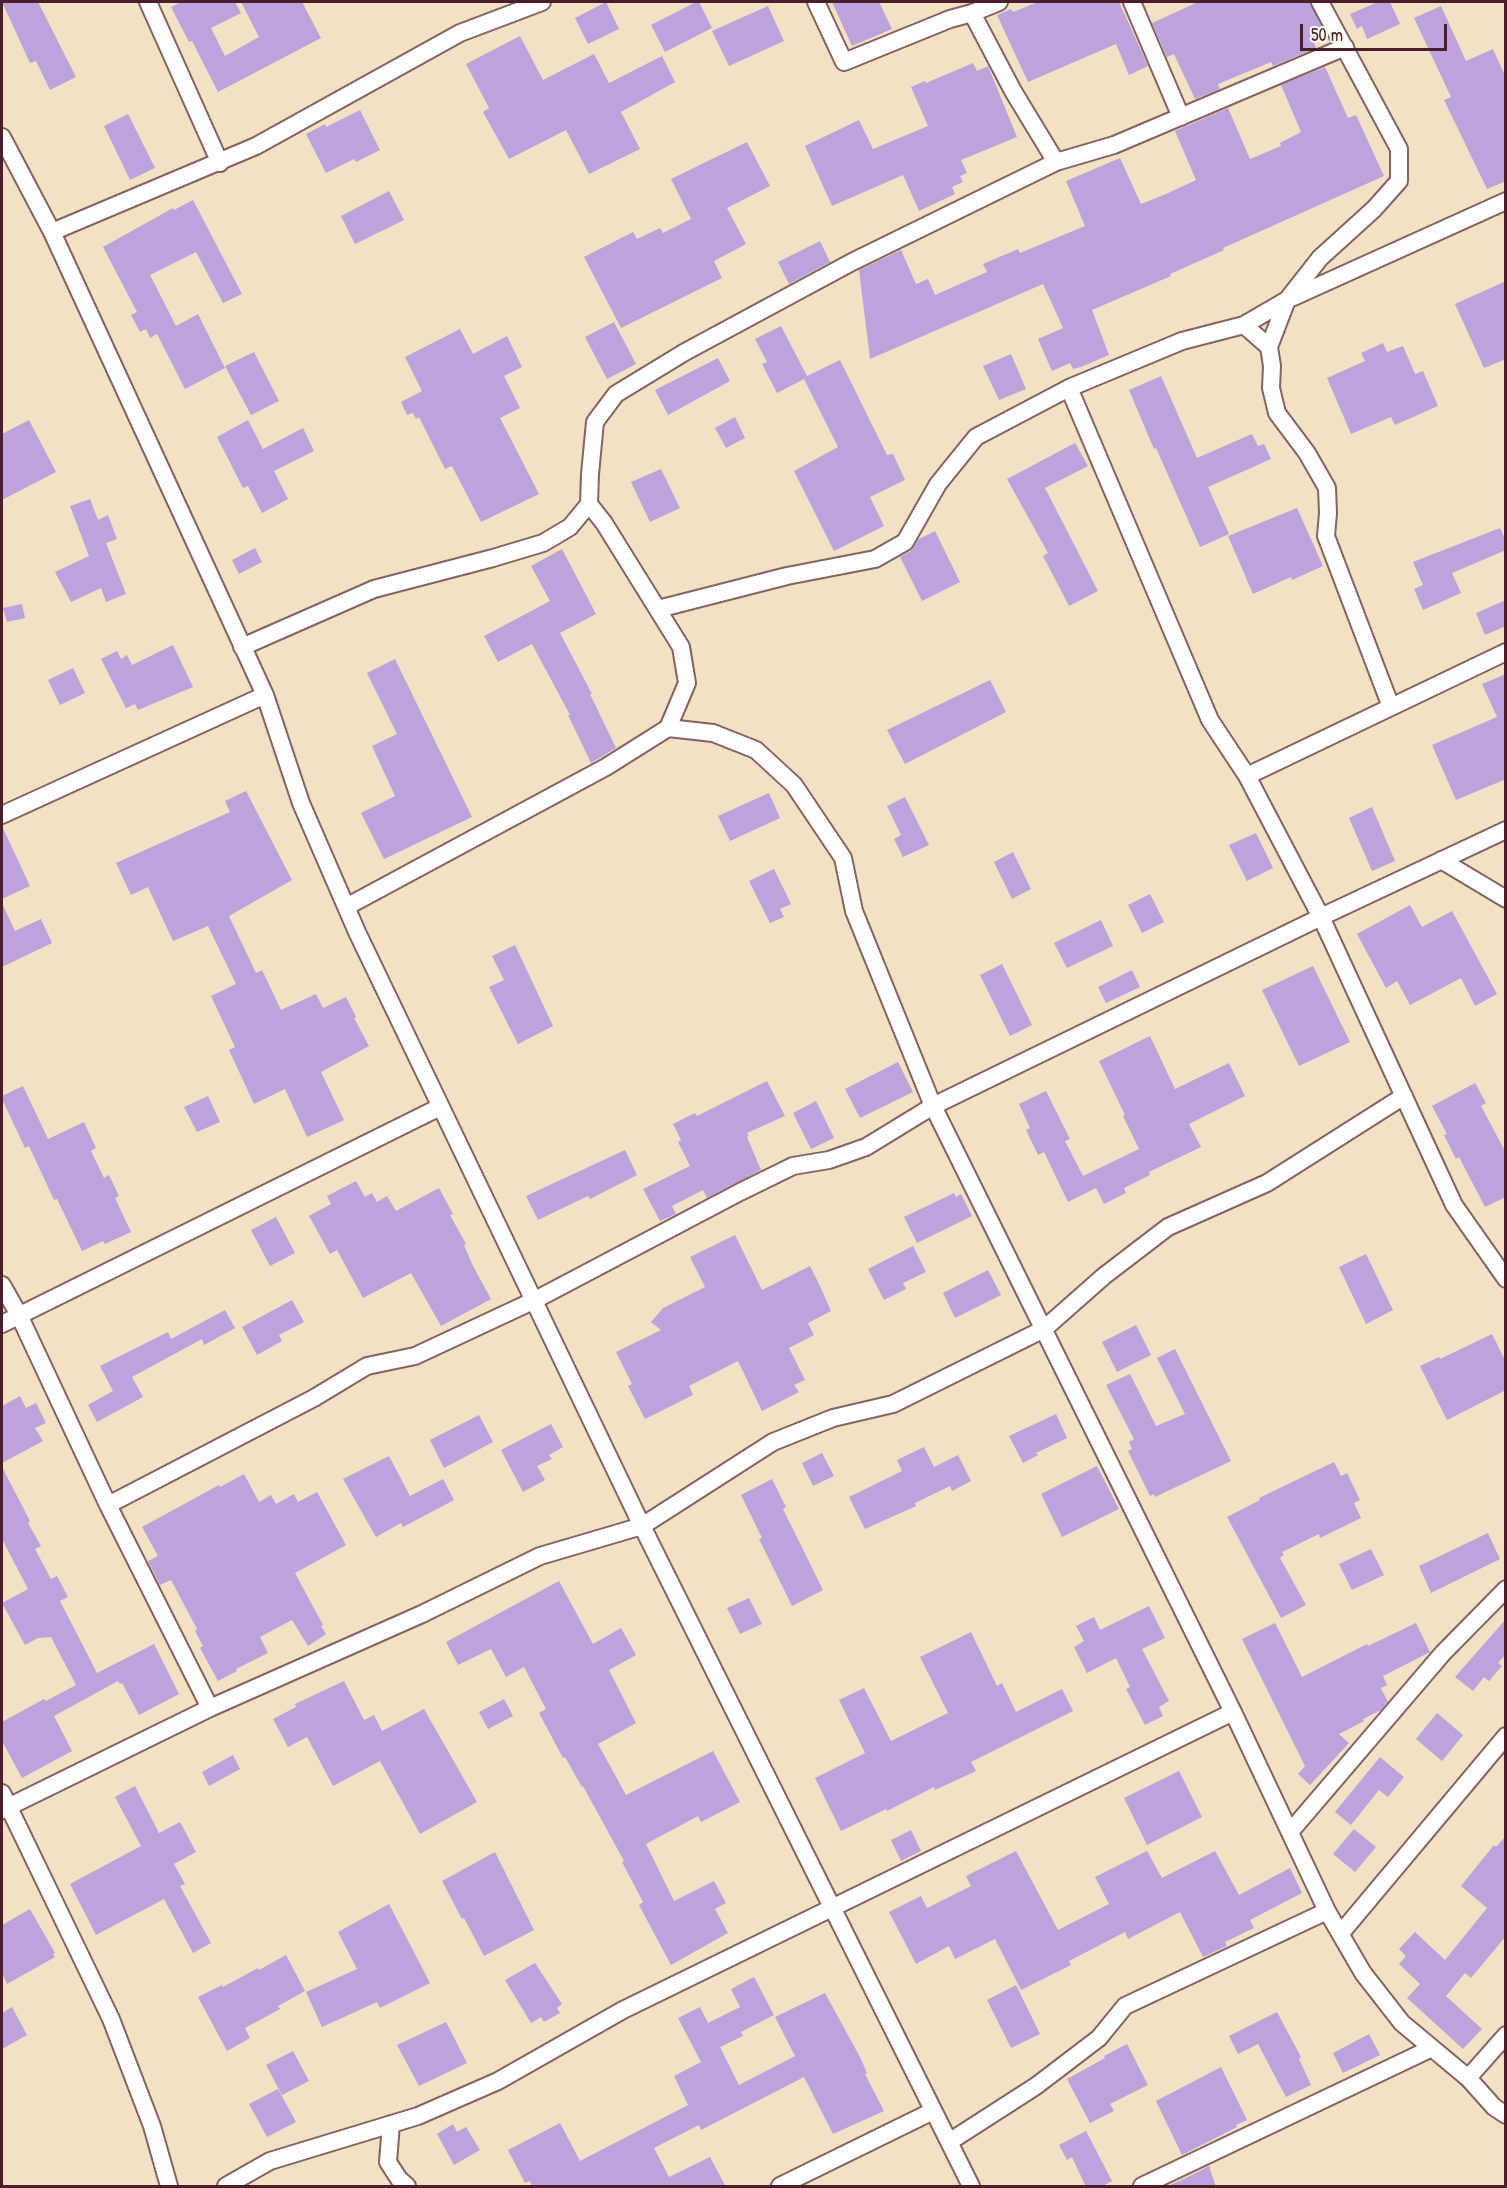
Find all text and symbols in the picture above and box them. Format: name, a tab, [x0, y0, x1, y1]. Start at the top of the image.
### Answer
scale bar	[1303, 12, 1450, 50]
text: 50 m	[1311, 22, 1343, 47]

